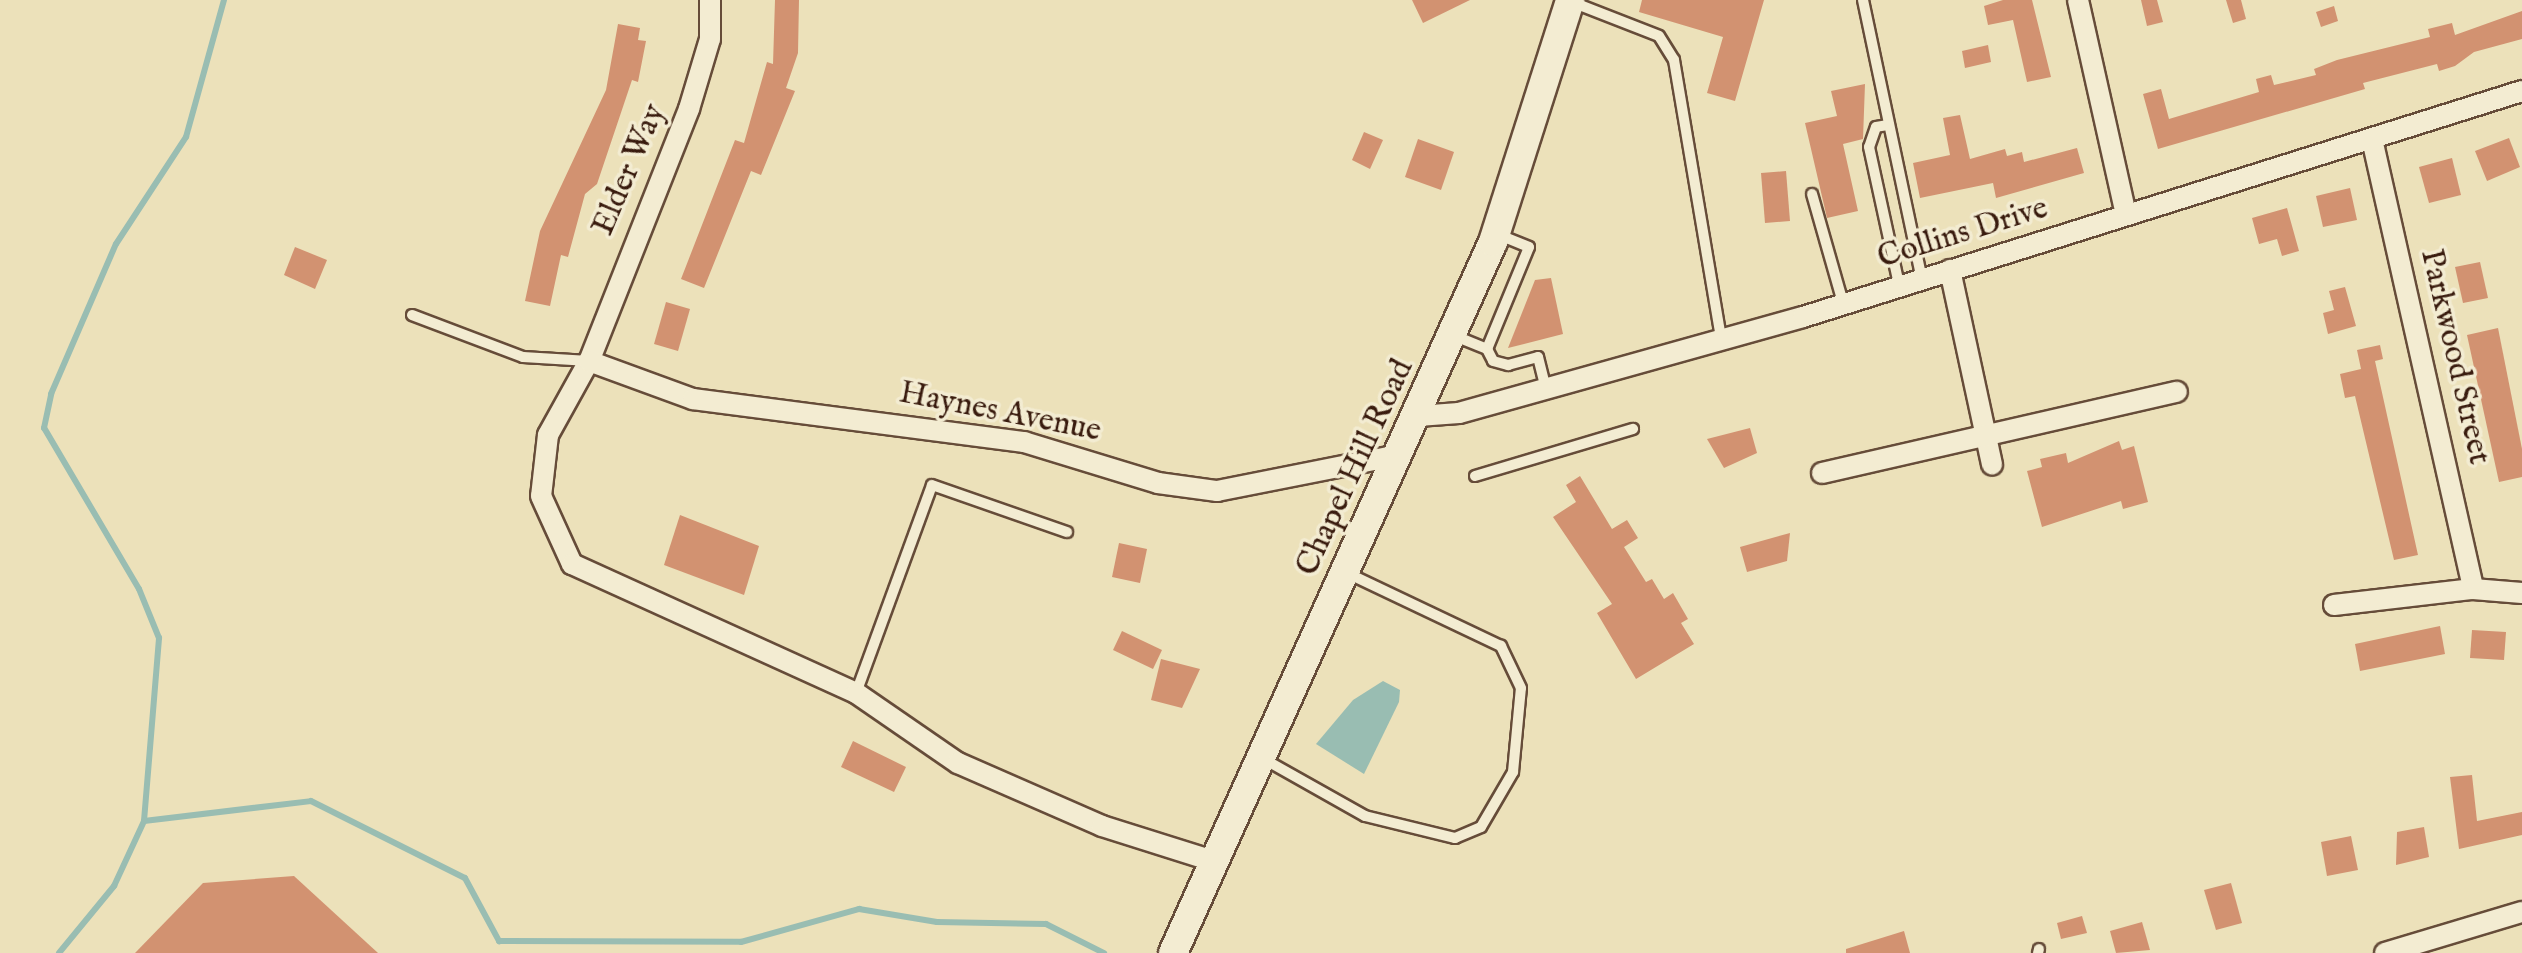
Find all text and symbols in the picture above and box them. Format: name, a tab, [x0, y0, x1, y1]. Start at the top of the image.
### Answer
street label: Elder Way	[585, 98, 675, 242]
street label: Collins Drive	[1873, 190, 2053, 278]
street label: Parkwood Street	[2411, 246, 2497, 468]
street label: Chapel Hill Road	[1289, 354, 1423, 582]
street label: Haynes Avenue	[896, 375, 1104, 451]

